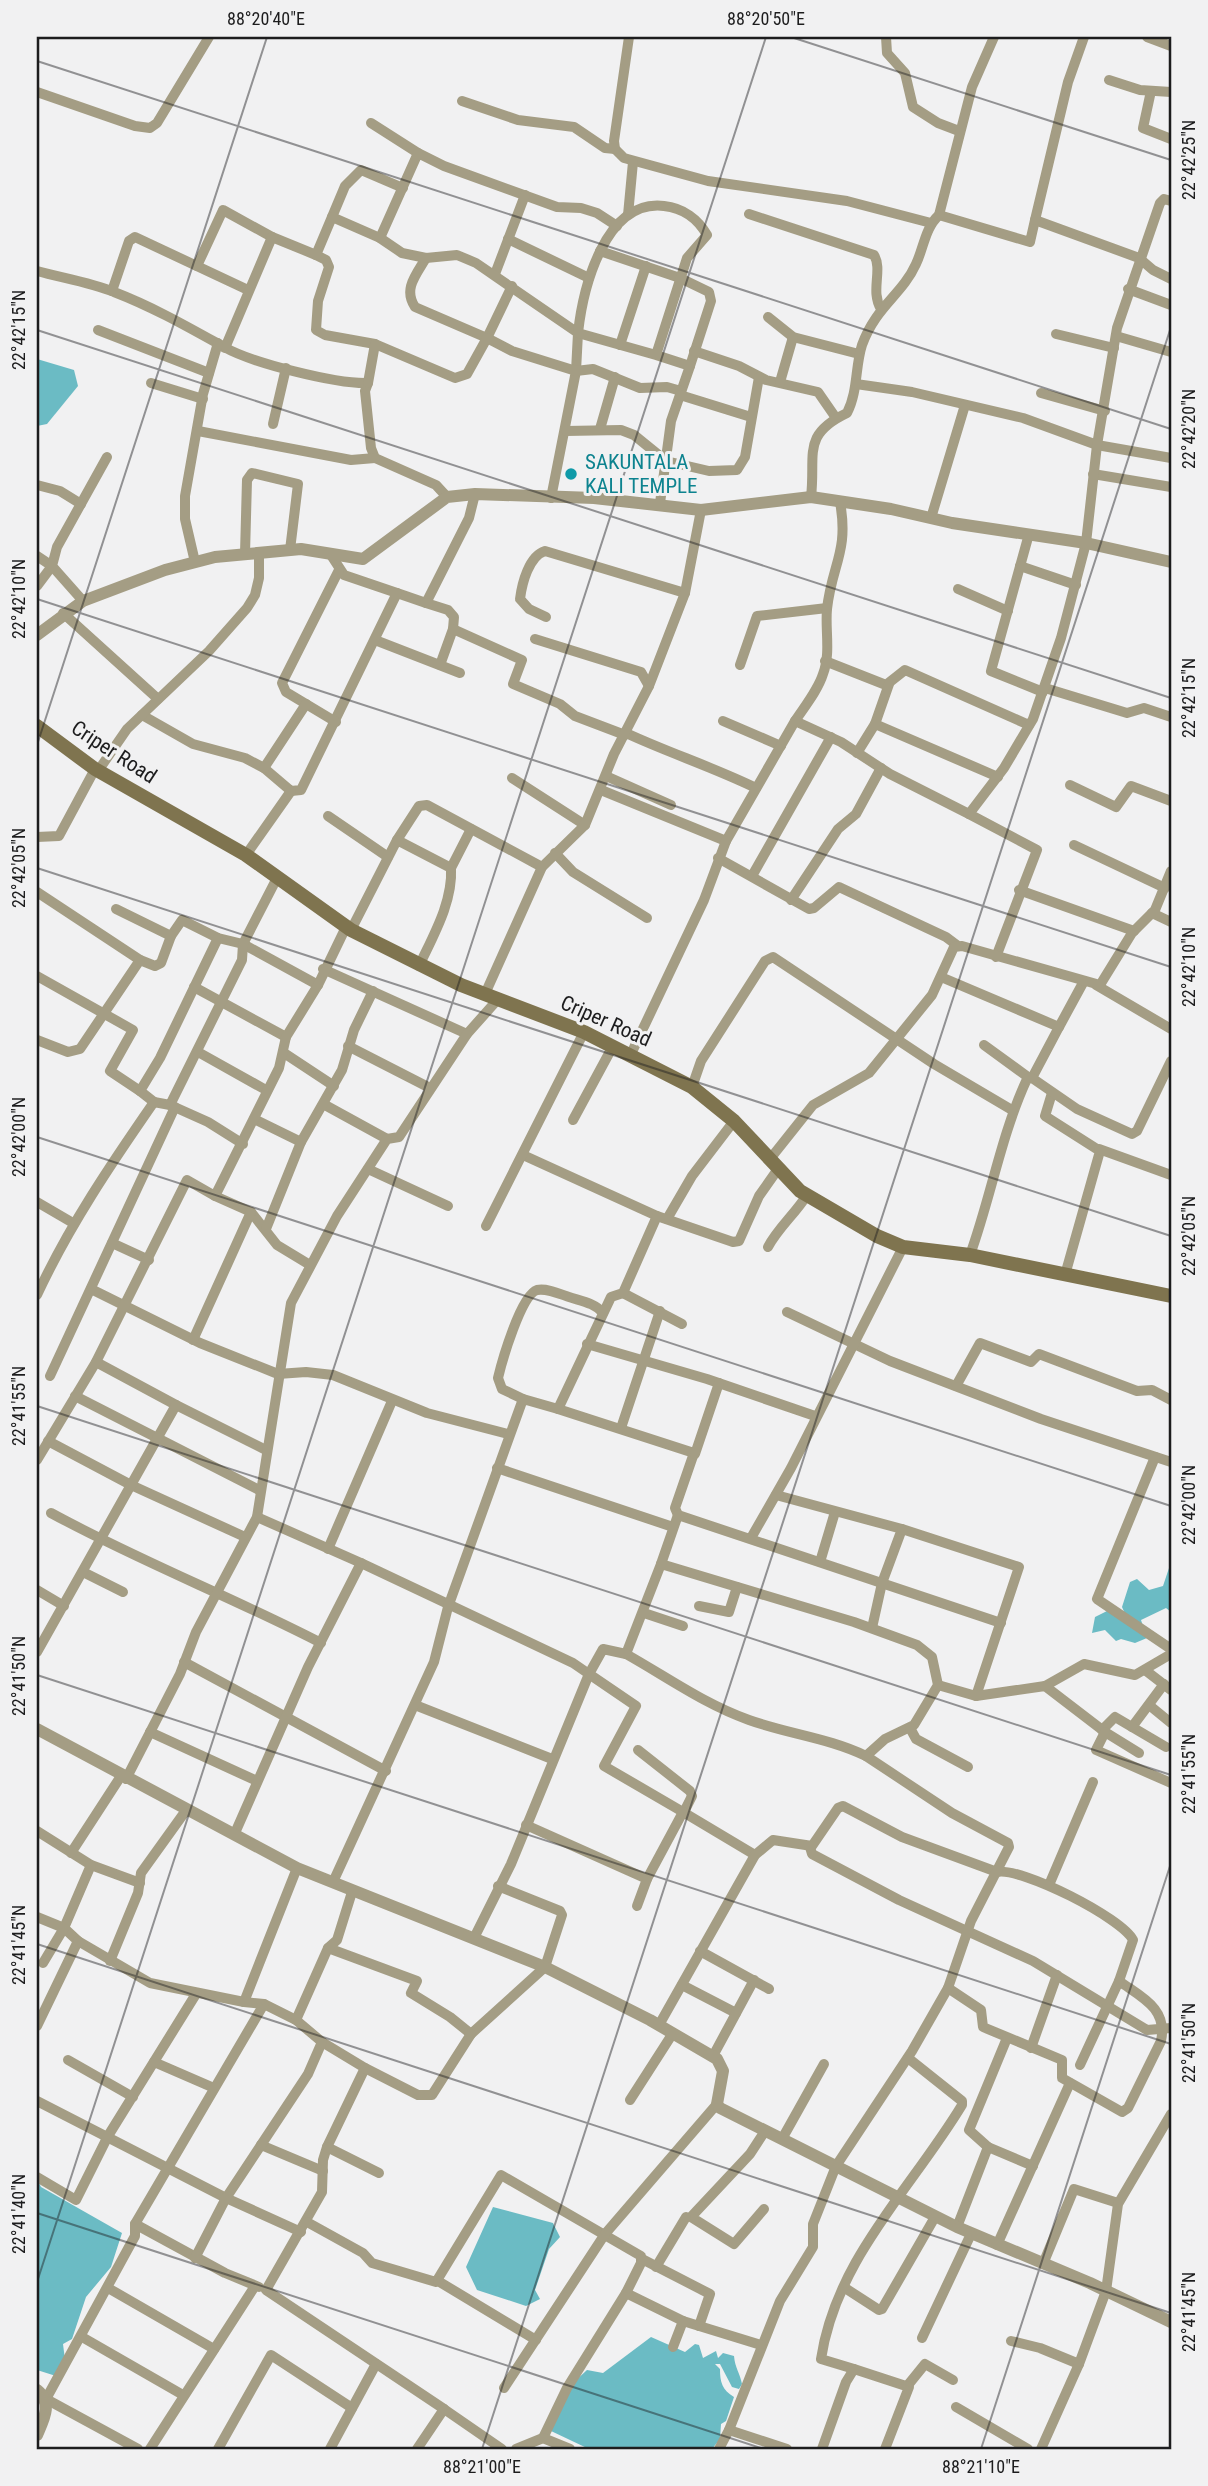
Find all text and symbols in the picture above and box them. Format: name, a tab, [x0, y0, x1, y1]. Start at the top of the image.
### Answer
text: 88°20'40"E	[227, 8, 305, 29]
text: 88°20'50"E	[727, 8, 805, 29]
text: 22°42'25"N	[1178, 120, 1199, 200]
text: 22°42'15"N	[8, 290, 29, 370]
text: 22°42'20"N	[1178, 389, 1199, 469]
place label: SAKUNTALA KALI TEMPLE	[585, 450, 698, 498]
marker: SAKUNTALA KALI TEMPLE	[563, 466, 579, 482]
text: 22°42'10"N	[8, 559, 29, 639]
text: 22°42'15"N	[1178, 658, 1199, 738]
street label: Criper Road	[67, 716, 161, 788]
text: 22°42'05"N	[8, 828, 29, 908]
text: 22°42'10"N	[1178, 927, 1199, 1007]
street label: Criper Road	[557, 990, 655, 1052]
text: 22°42'00"N	[8, 1097, 29, 1177]
text: 22°42'05"N	[1178, 1196, 1199, 1276]
text: 22°41'55"N	[8, 1366, 29, 1446]
text: 22°42'00"N	[1178, 1465, 1199, 1545]
text: 22°41'50"N	[8, 1636, 29, 1716]
text: 22°41'55"N	[1178, 1734, 1199, 1814]
text: 22°41'45"N	[8, 1905, 29, 1985]
text: 22°41'50"N	[1178, 2003, 1199, 2083]
text: 22°41'40"N	[8, 2174, 29, 2254]
text: 22°41'45"N	[1178, 2272, 1199, 2352]
text: 88°21'00"E	[443, 2456, 521, 2477]
text: 88°21'10"E	[942, 2456, 1020, 2477]

